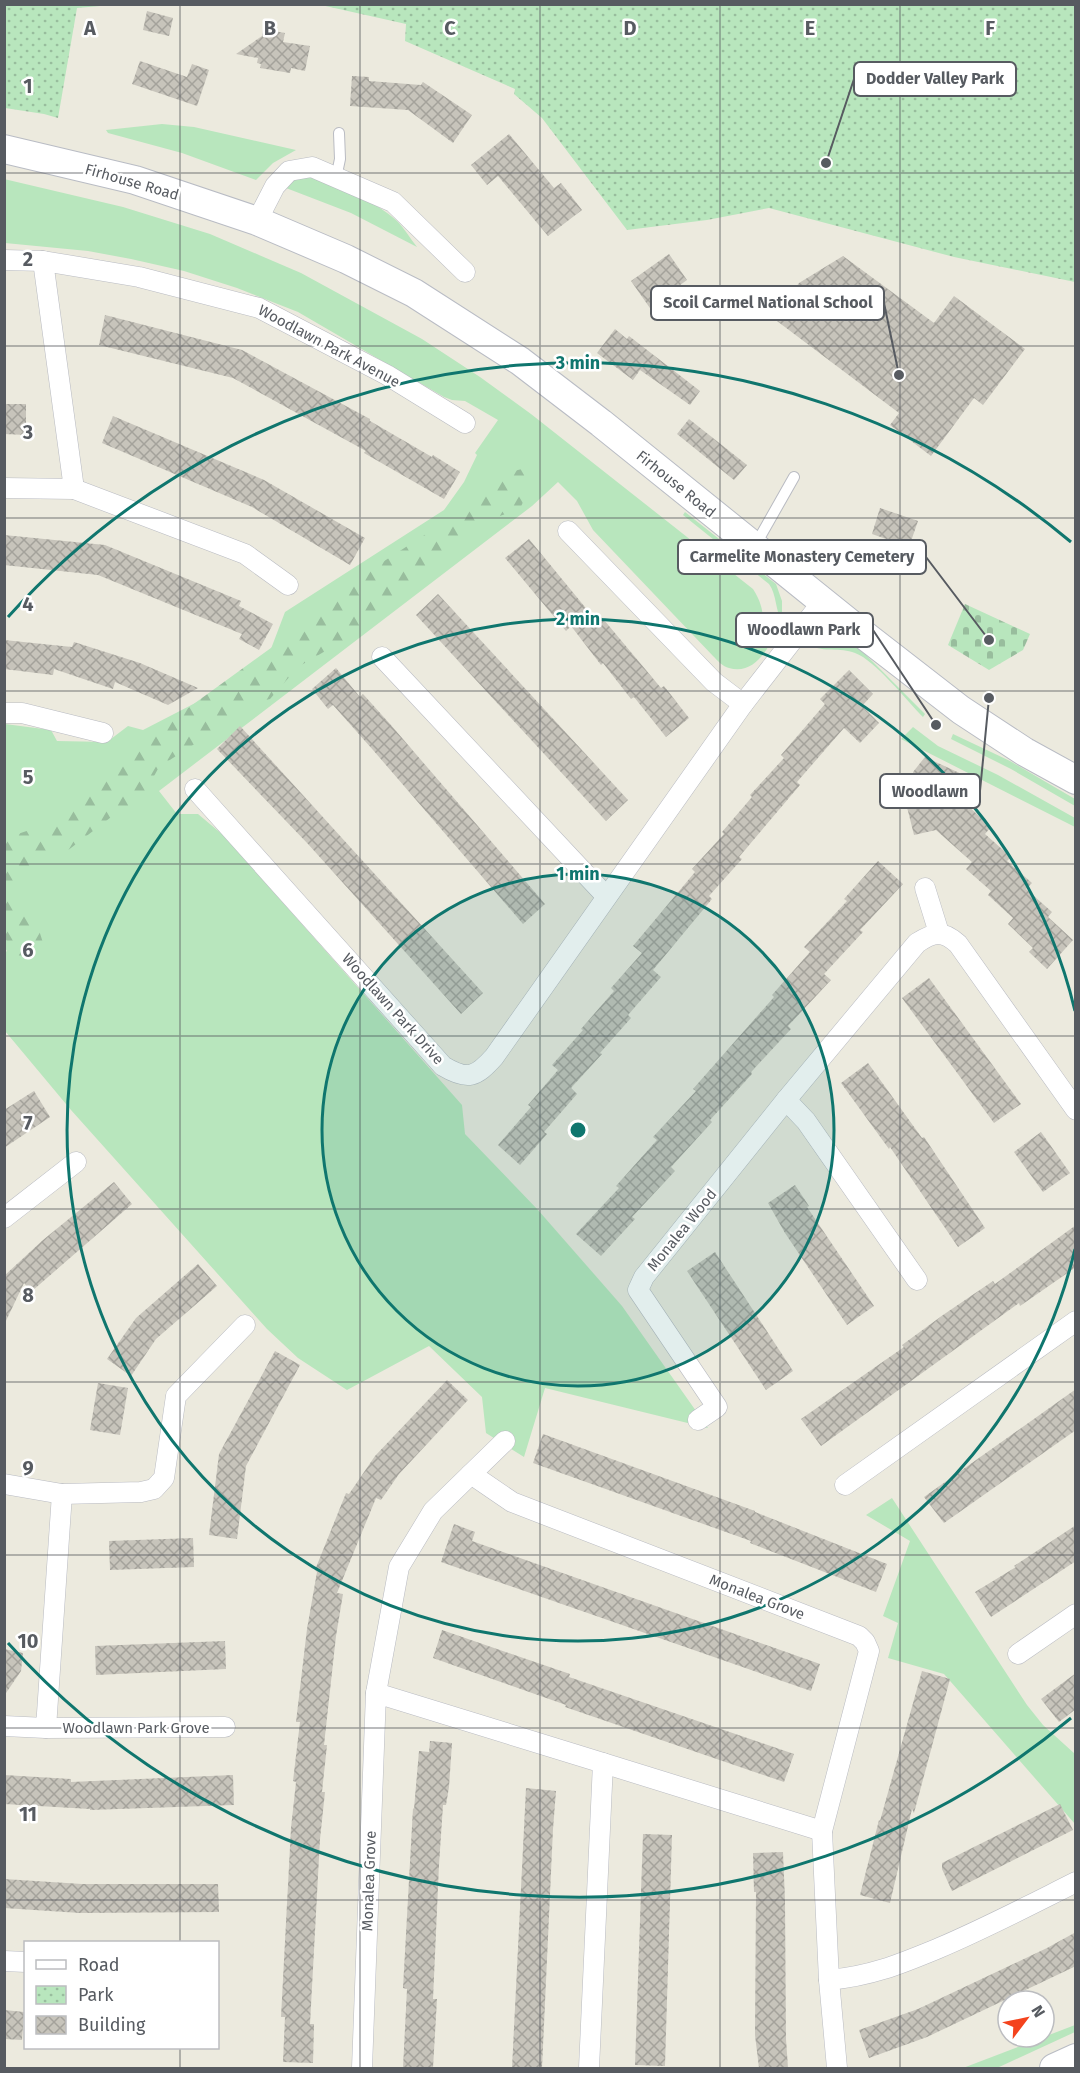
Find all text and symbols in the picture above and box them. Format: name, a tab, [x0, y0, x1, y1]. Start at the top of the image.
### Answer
text: A	[83, 16, 97, 40]
text: B	[264, 16, 276, 40]
text: C	[444, 16, 456, 40]
text: D	[623, 16, 637, 40]
text: E	[805, 16, 815, 40]
text: F	[985, 16, 995, 40]
callout: Dodder Valley Park	[854, 62, 1016, 96]
text: Dodder Valley Park	[866, 69, 1004, 88]
text: 1	[23, 74, 33, 98]
street label: Firhouse Road	[83, 160, 181, 204]
text: 2	[23, 247, 33, 271]
callout: Scoil Carmel National School	[651, 286, 884, 320]
text: Scoil Carmel National School	[663, 293, 873, 312]
street label: Woodlawn Park Avenue	[255, 301, 403, 391]
text: 3 min	[555, 352, 600, 374]
text: 3	[22, 420, 33, 444]
street label: Firhouse Road	[633, 447, 719, 521]
callout: Carmelite Monastery Cemetery	[678, 540, 926, 574]
text: Carmelite Monastery Cemetery	[690, 547, 915, 566]
text: 4	[22, 592, 34, 616]
text: 2 min	[556, 608, 600, 630]
callout: Woodlawn Park	[736, 613, 873, 647]
text: Woodlawn Park	[748, 620, 861, 639]
text: 5	[23, 765, 34, 789]
callout: Woodlawn	[880, 774, 980, 808]
text: Woodlawn	[892, 782, 968, 801]
text: 1 min	[556, 863, 600, 885]
text: 6	[22, 938, 34, 962]
street label: Woodlawn Park Drive	[338, 950, 448, 1068]
text: 7	[23, 1111, 33, 1135]
centre of rings	[568, 1120, 588, 1140]
street label: Monalea Wood	[643, 1185, 721, 1275]
text: 8	[22, 1283, 34, 1307]
text: 9	[22, 1456, 34, 1480]
street label: Monalea Grove	[707, 1571, 807, 1623]
text: 10	[18, 1629, 38, 1653]
street label: Woodlawn Park Grove	[62, 1719, 210, 1737]
text: 11	[19, 1802, 37, 1826]
street label: Monalea Grove	[358, 1830, 380, 1932]
legend	[24, 1941, 219, 2049]
text: Road	[78, 1954, 120, 1976]
text: Park	[78, 1984, 114, 2006]
north arrow	[996, 1989, 1056, 2049]
text: N	[1027, 2002, 1049, 2021]
text: Building	[78, 2014, 146, 2036]

